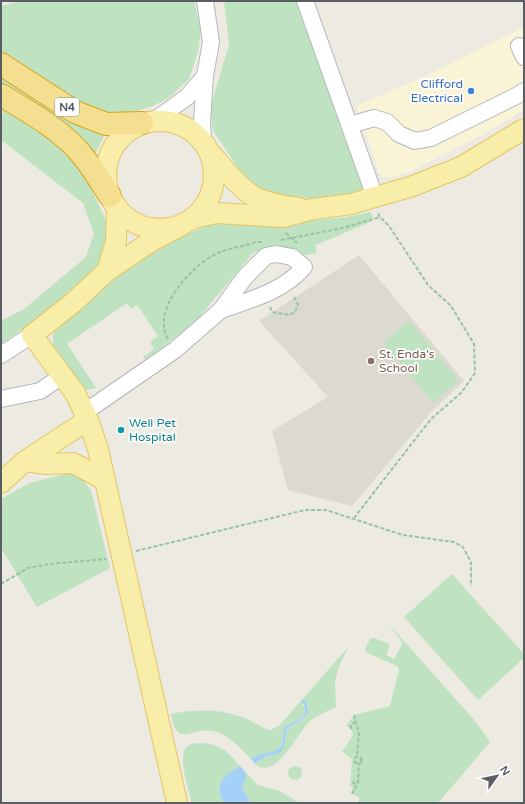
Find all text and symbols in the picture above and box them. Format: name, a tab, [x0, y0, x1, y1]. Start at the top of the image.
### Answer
place label: Clifford Electrical	[411, 77, 463, 105]
marker: Clifford Electrical	[466, 86, 476, 96]
road number: N4	[55, 98, 79, 116]
place label: St. Enda's School	[379, 347, 435, 375]
marker: St. Enda's School	[366, 356, 376, 366]
place label: Well Pet Hospital	[129, 416, 176, 444]
marker: Well Pet Hospital	[116, 425, 126, 435]
north arrow	[477, 756, 517, 796]
text: N	[497, 764, 513, 778]

